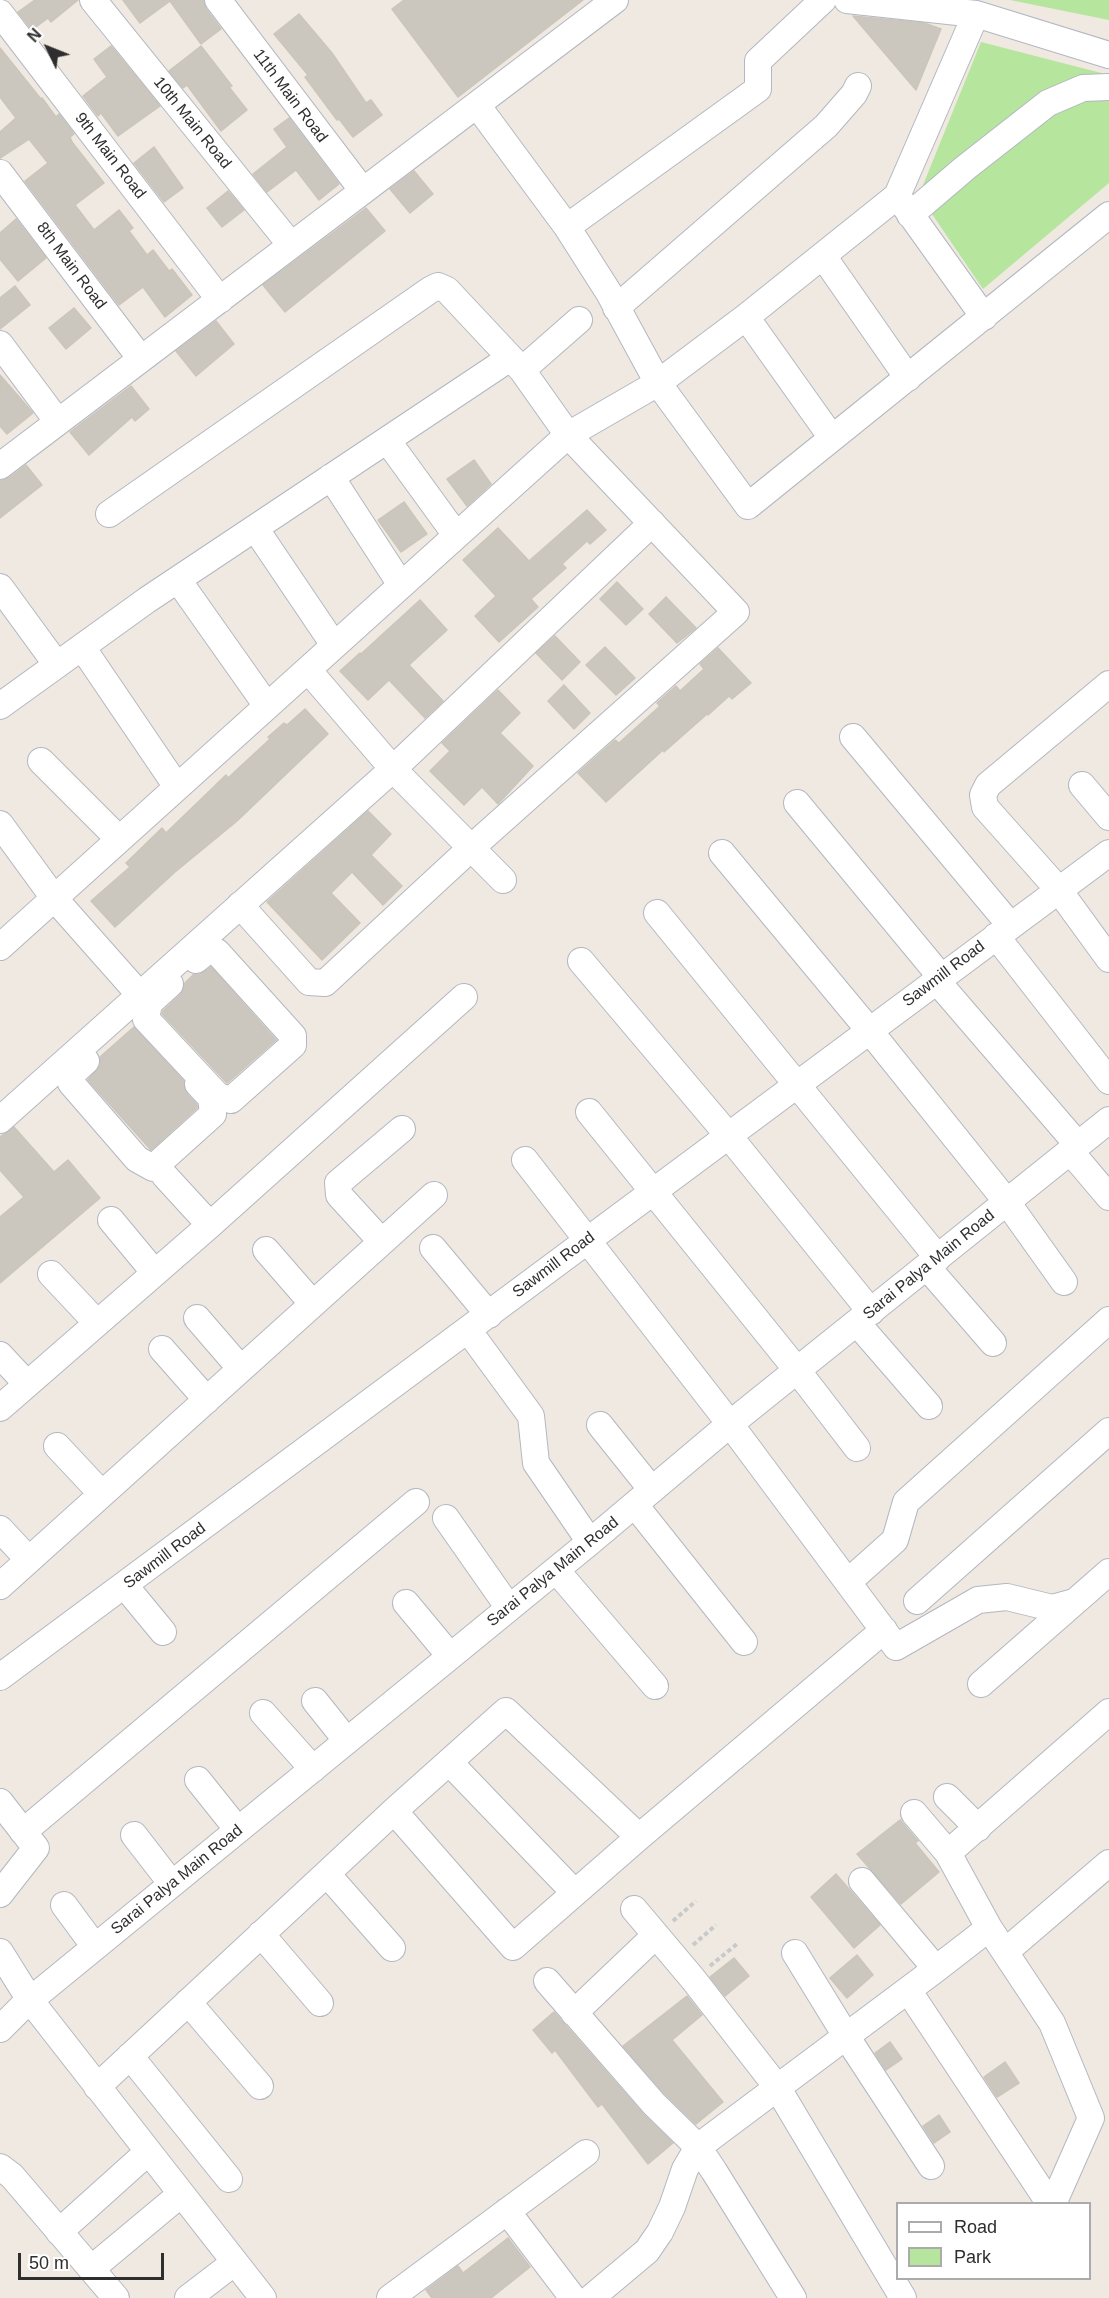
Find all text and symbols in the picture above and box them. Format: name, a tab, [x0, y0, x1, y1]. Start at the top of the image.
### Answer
north arrow	[18, 18, 78, 78]
text: N	[24, 25, 45, 45]
street label: 11th Main Road	[249, 46, 331, 146]
street label: 10th Main Road	[149, 73, 235, 173]
street label: 9th Main Road	[70, 109, 150, 203]
street label: 8th Main Road	[32, 219, 110, 313]
street label: Sawmill Road	[899, 937, 989, 1011]
street label: Sarai Palya Main Road	[859, 1206, 999, 1324]
street label: Sawmill Road	[509, 1228, 599, 1302]
street label: Sarai Palya Main Road	[483, 1513, 623, 1631]
street label: Sawmill Road	[120, 1519, 210, 1593]
street label: Sarai Palya Main Road	[107, 1821, 247, 1939]
legend	[896, 2202, 1091, 2280]
text: Road	[954, 2217, 997, 2237]
scale bar	[21, 2241, 166, 2279]
text: Park	[954, 2247, 991, 2267]
text: 50 m	[29, 2253, 69, 2273]

